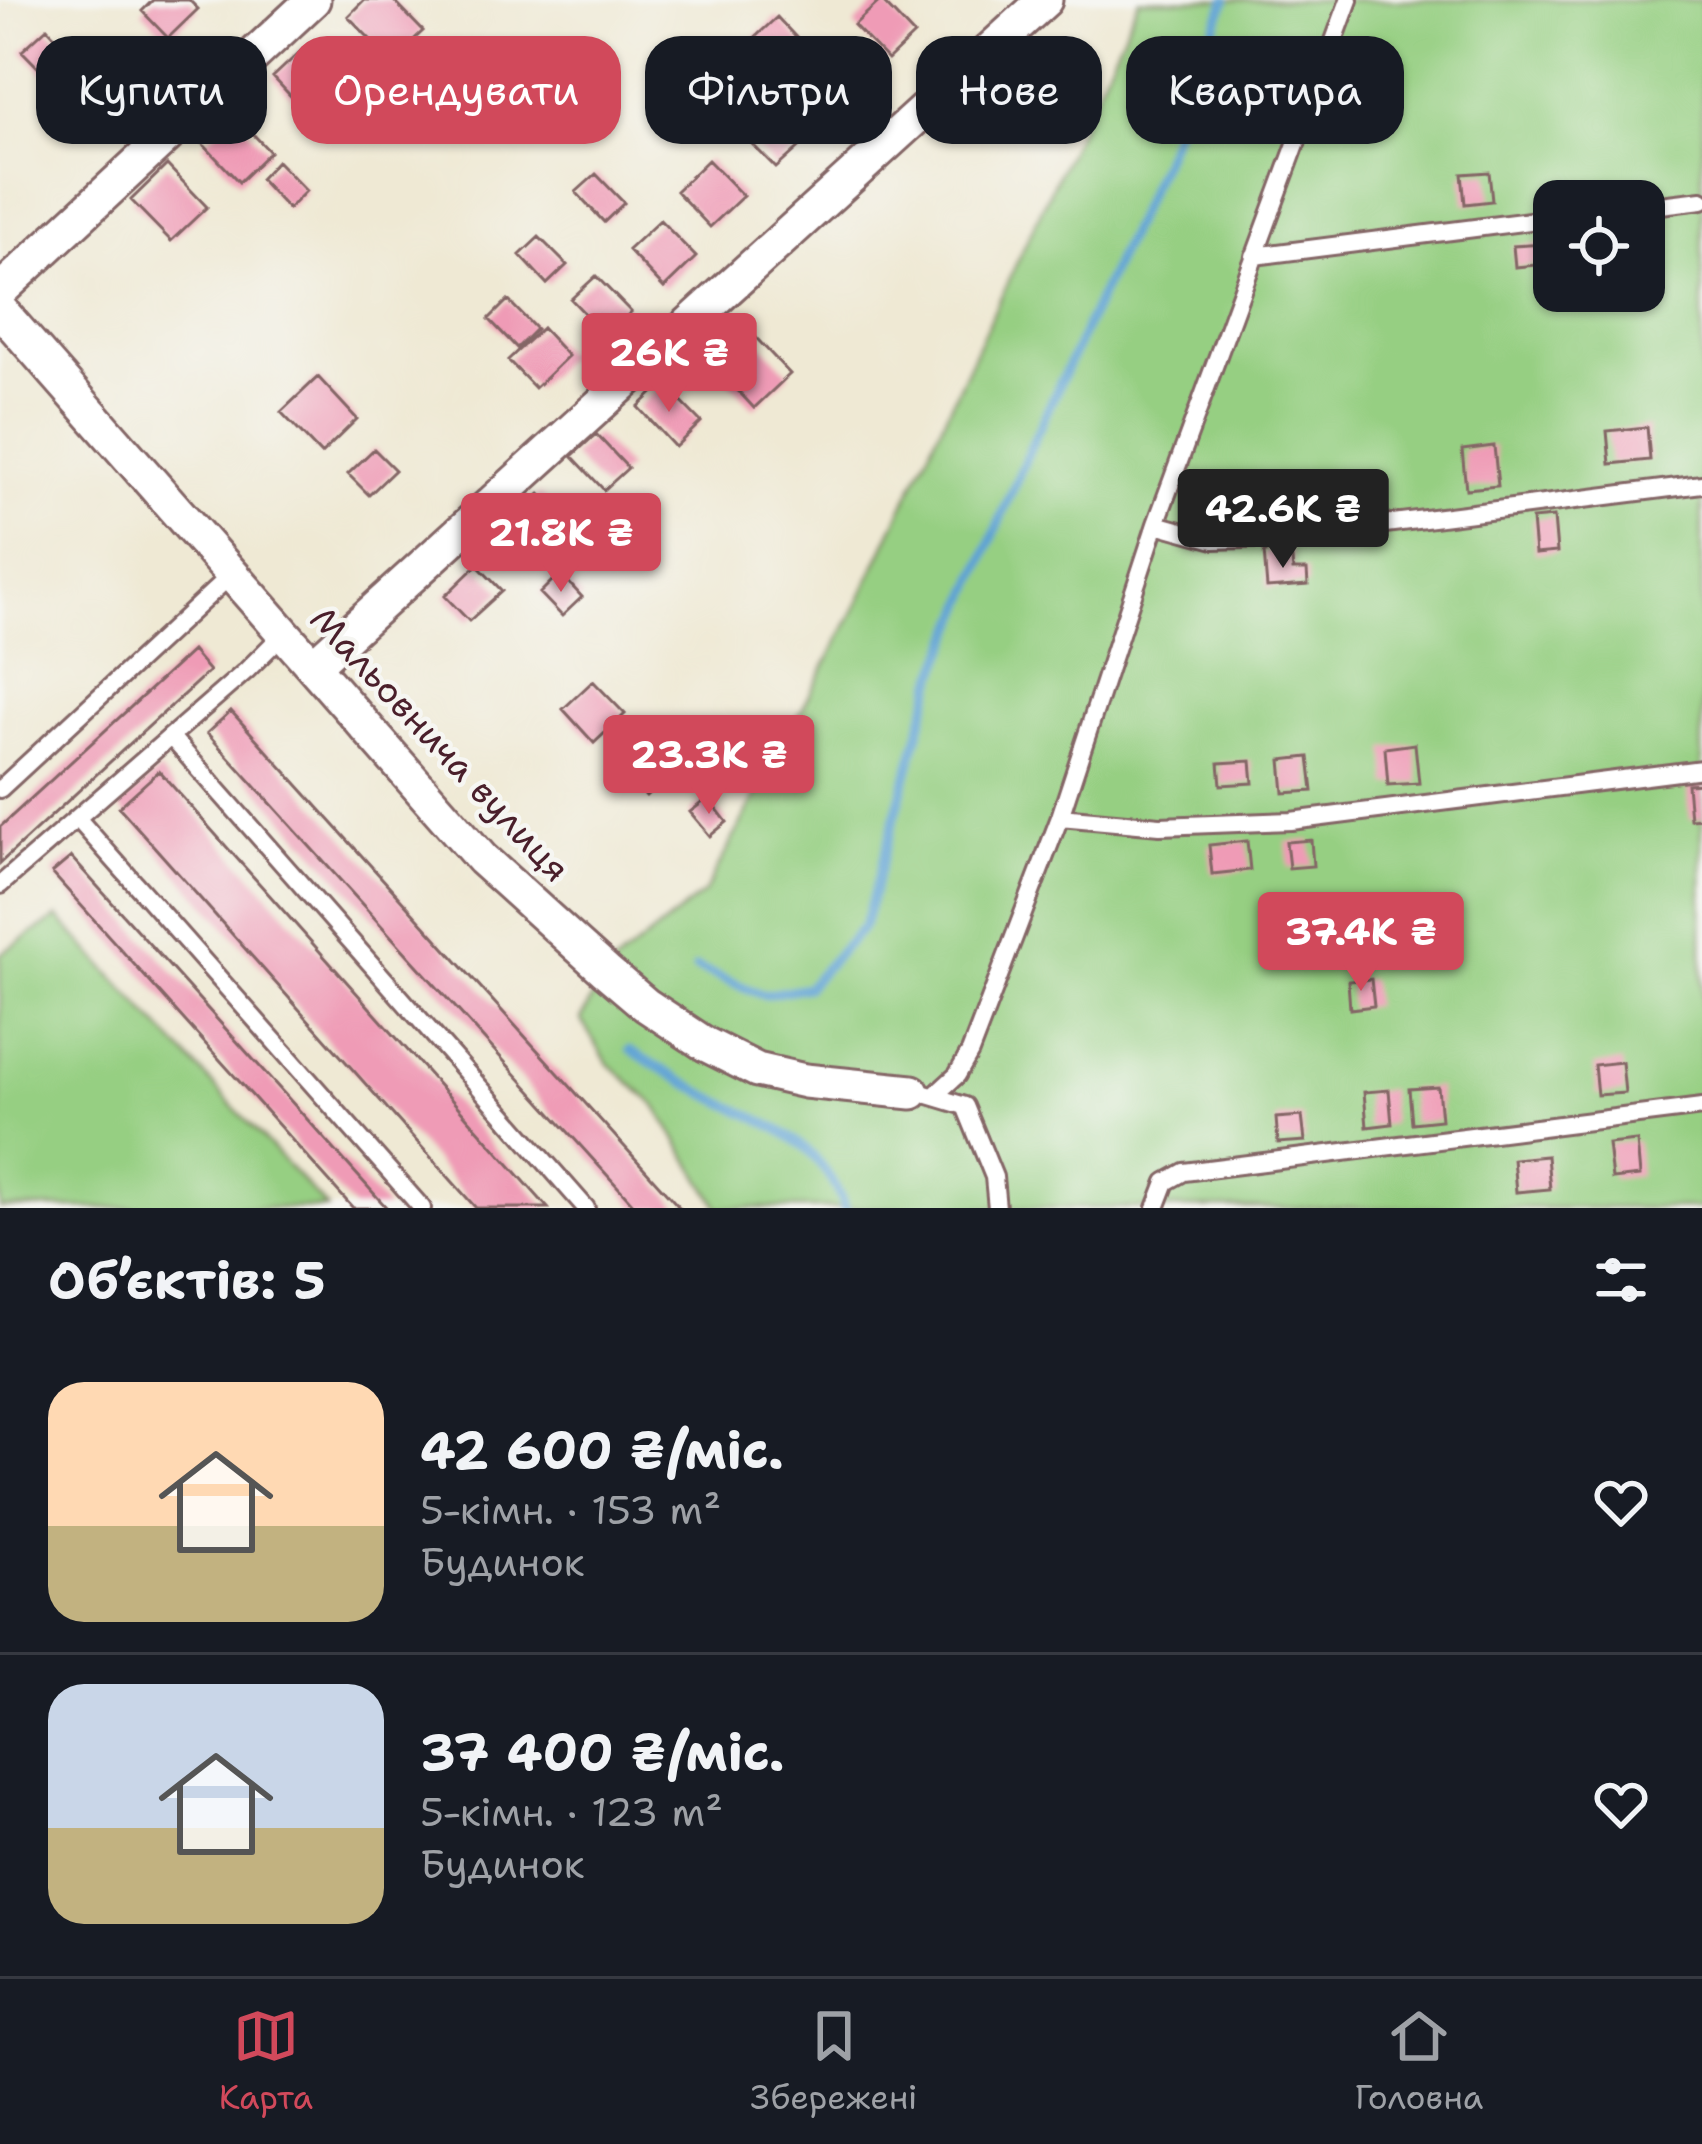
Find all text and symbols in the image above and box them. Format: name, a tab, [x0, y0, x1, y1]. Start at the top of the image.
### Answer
chip: Купити	[36, 36, 267, 144]
chip: Орендувати	[291, 36, 621, 144]
chip: Фільтри	[645, 36, 892, 144]
chip: Нове	[916, 36, 1102, 144]
chip: Квартира	[1126, 36, 1404, 144]
map controls	[1533, 180, 1665, 312]
button: locate	[1533, 180, 1665, 312]
pin: 26K ₴	[585, 313, 753, 415]
text: 26K ₴	[609, 326, 729, 378]
pin: 42.6K ₴	[1172, 469, 1394, 571]
text: 42.6K ₴	[1205, 482, 1361, 534]
pin: 21.8K ₴	[450, 493, 672, 595]
text: 21.8K ₴	[488, 506, 634, 558]
street label: Мальовнича вулиця	[299, 596, 581, 892]
pin: 23.3K ₴	[598, 715, 820, 817]
text: 23.3K ₴	[630, 728, 788, 780]
pin: 37.4K ₴	[1250, 892, 1472, 994]
text: 37.4K ₴	[1285, 905, 1437, 957]
text: Об’єктів: 5	[48, 1246, 326, 1314]
icon: filters	[1588, 1247, 1654, 1313]
text: 42 600 ₴/міс.	[420, 1416, 784, 1484]
icon: home	[144, 1430, 288, 1574]
icon: heart	[1588, 1469, 1654, 1535]
text: 5-кімн. · 153 m²	[420, 1484, 721, 1536]
text: Будинок	[420, 1536, 585, 1588]
text: 37 400 ₴/міс.	[420, 1718, 785, 1786]
icon: home	[144, 1732, 288, 1876]
icon: heart	[1588, 1771, 1654, 1837]
text: 5-кімн. · 123 m²	[420, 1786, 723, 1838]
text: Будинок	[420, 1838, 585, 1890]
tab: Карта	[219, 2003, 313, 2120]
tab: Збережені	[750, 2003, 917, 2120]
tab: Головна	[1355, 2003, 1483, 2120]

